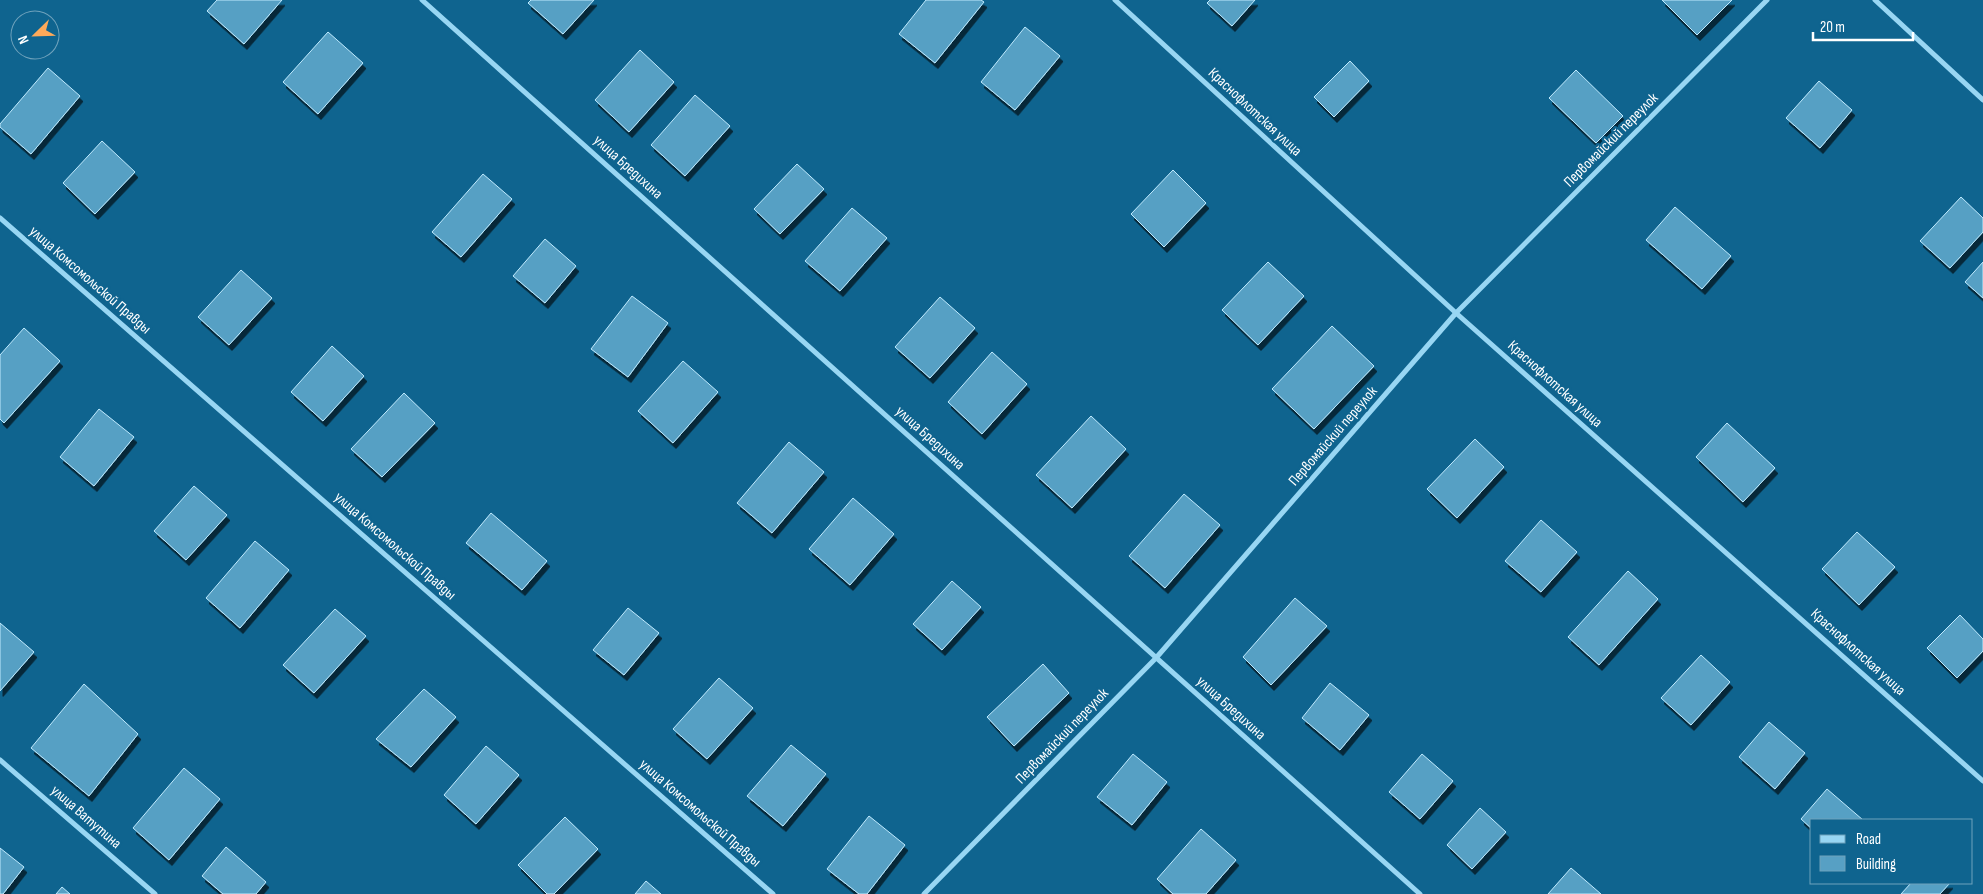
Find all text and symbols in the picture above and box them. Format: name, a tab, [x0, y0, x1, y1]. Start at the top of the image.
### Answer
north arrow	[10, 10, 60, 60]
scale bar	[1813, 10, 1913, 42]
text: 20 m	[1820, 18, 1845, 37]
text: N	[14, 33, 33, 47]
street label: Краснофлотская улица	[1204, 64, 1306, 160]
street label: Первомайский переулок	[1560, 89, 1662, 191]
street label: улица Бредихина	[589, 131, 667, 203]
street label: улица Комсомольской Правды	[25, 222, 155, 338]
street label: Краснофлотская улица	[1504, 336, 1607, 432]
street label: Первомайский переулок	[1285, 382, 1382, 490]
street label: улица Бредихина	[891, 402, 969, 474]
street label: улица Комсомольской Правды	[330, 488, 460, 604]
street label: Краснофлотская улица	[1807, 604, 1910, 700]
street label: улица Бредихина	[1192, 672, 1270, 744]
street label: Первомайский переулок	[1011, 684, 1113, 788]
street label: улица Комсомольской Правды	[635, 755, 765, 871]
street label: улица Ватутина	[47, 781, 125, 853]
legend	[1810, 819, 1973, 884]
text: Road	[1856, 830, 1881, 849]
text: Building	[1856, 855, 1896, 874]

